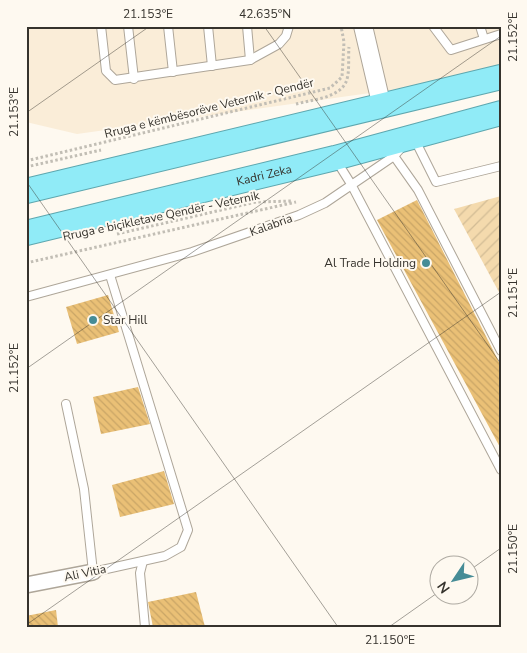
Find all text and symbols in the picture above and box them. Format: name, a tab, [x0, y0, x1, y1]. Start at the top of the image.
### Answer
text: 21.153°E	[123, 6, 173, 22]
text: 42.635°N	[239, 6, 291, 22]
text: 21.152°E	[505, 12, 521, 62]
street label: Rruga e këmbësorëve Veternik - Qendër	[103, 74, 316, 142]
text: 21.153°E	[6, 87, 22, 137]
street label: Kadri Zeka	[235, 161, 294, 190]
street label: Rruga e biçikletave Qendër - Veternik	[61, 187, 262, 245]
street label: Kalabria	[247, 210, 295, 240]
place label: Al Trade Holding	[324, 255, 416, 271]
marker: Al Trade Holding	[420, 257, 432, 269]
text: 21.151°E	[505, 268, 521, 318]
place label: Star Hill	[103, 312, 148, 328]
marker: Star Hill	[87, 314, 99, 326]
text: 21.152°E	[6, 343, 22, 393]
text: 21.150°E	[505, 524, 521, 574]
north arrow	[430, 556, 480, 606]
street label: Ali Vitia	[63, 561, 107, 585]
text: N	[433, 577, 455, 597]
text: 21.150°E	[365, 632, 415, 648]

